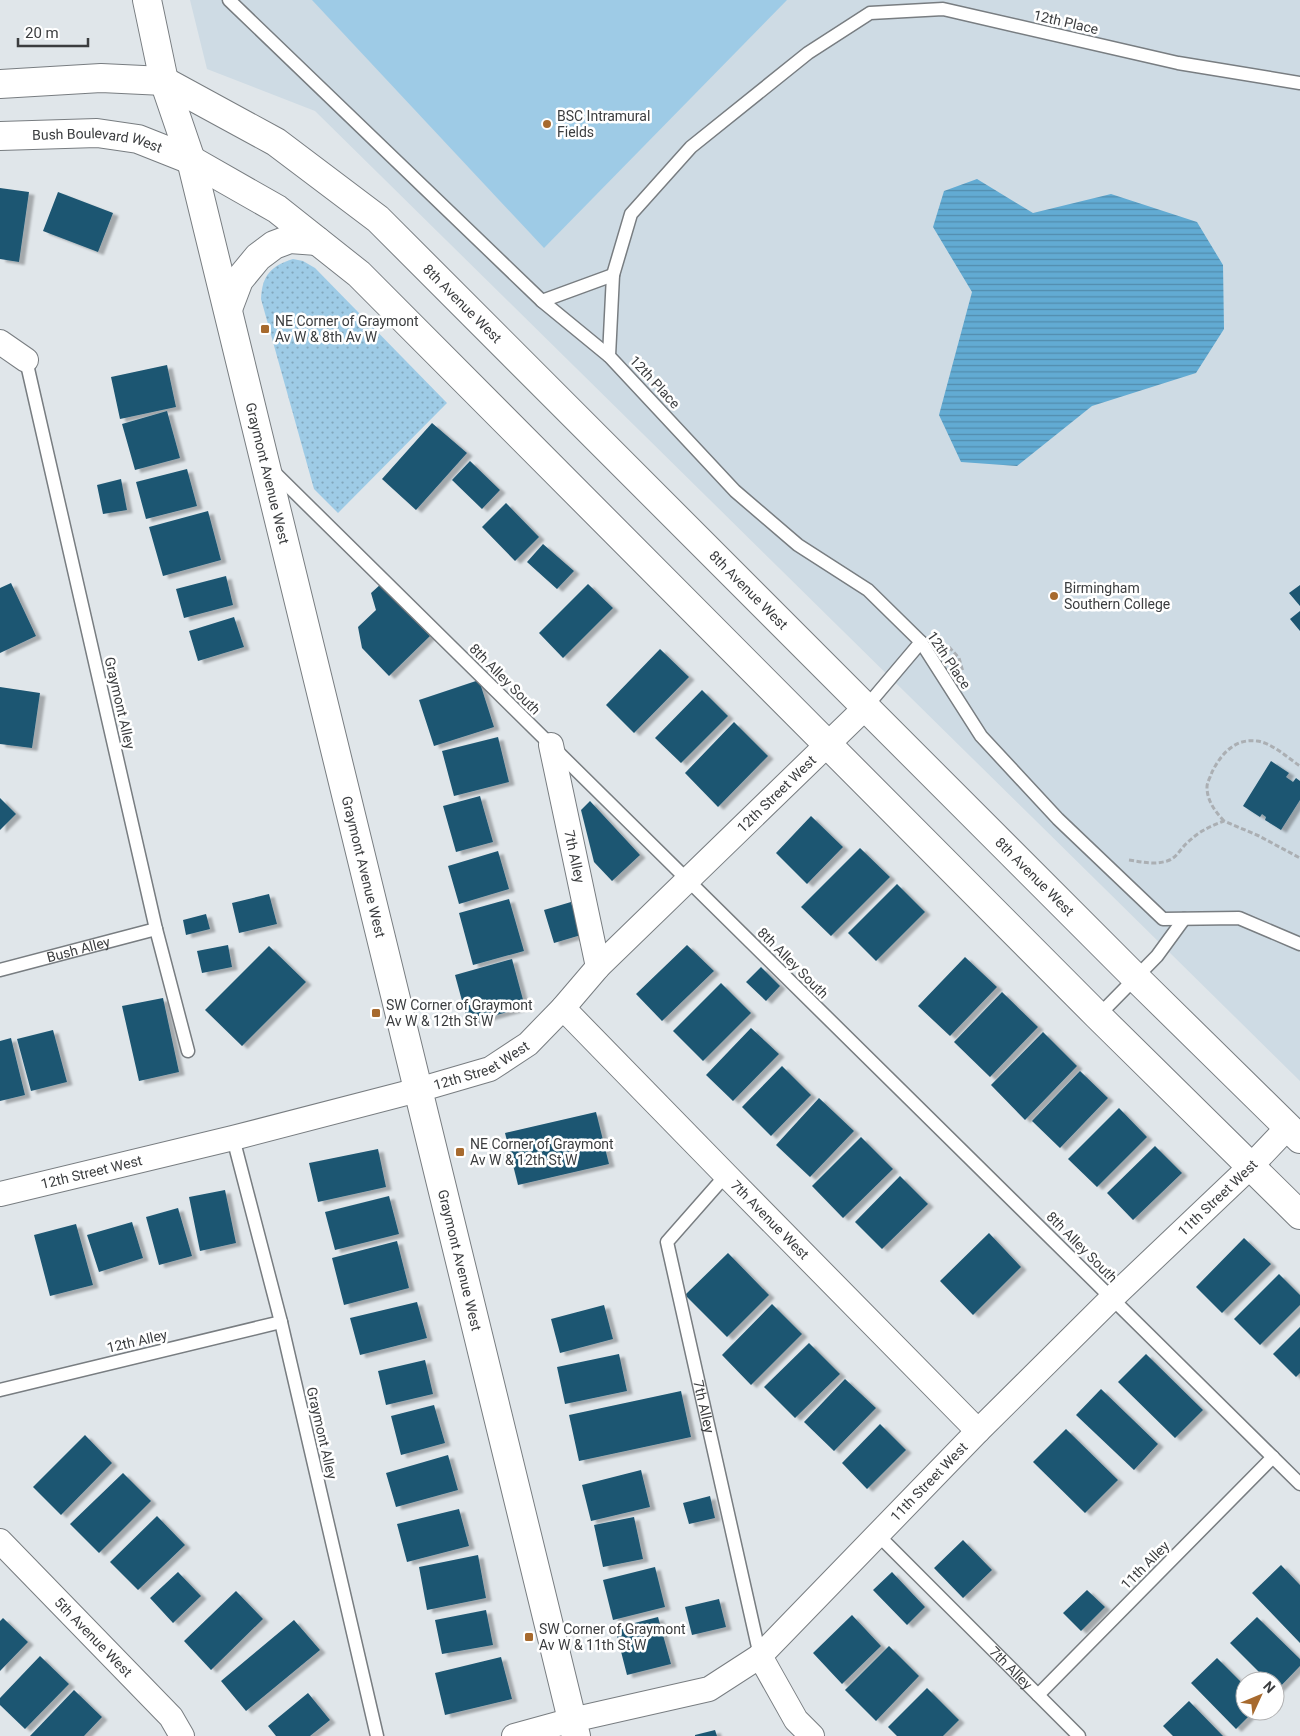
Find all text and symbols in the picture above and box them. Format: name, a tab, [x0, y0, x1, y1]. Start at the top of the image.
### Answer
street label: 12th Place	[1032, 7, 1100, 37]
scale bar	[18, 15, 88, 47]
text: 20 m	[25, 24, 59, 42]
place label: BSC Intramural Fields	[557, 108, 650, 140]
marker: BSC Intramural Fields	[541, 118, 553, 130]
street label: Bush Boulevard West	[32, 125, 165, 156]
street label: 8th Avenue West	[420, 261, 505, 346]
place label: NE Corner of Graymont Av W & 8th Av W	[275, 313, 419, 345]
marker: NE Corner of Graymont Av W & 8th Av W	[259, 323, 271, 335]
street label: 12th Place	[627, 352, 683, 412]
street label: Graymont Avenue West	[243, 401, 293, 546]
street label: 8th Avenue West	[706, 547, 791, 633]
place label: Birmingham Southern College	[1064, 580, 1170, 612]
marker: Birmingham Southern College	[1048, 590, 1060, 602]
street label: 12th Place	[924, 628, 974, 692]
street label: 8th Alley South	[466, 640, 544, 718]
street label: Graymont Alley	[102, 655, 138, 751]
street label: 12th Street West	[734, 752, 819, 836]
street label: Graymont Avenue West	[339, 794, 389, 939]
street label: 7th Alley	[561, 829, 588, 885]
street label: 8th Avenue West	[992, 834, 1078, 920]
street label: 8th Alley South	[754, 924, 832, 1002]
street label: Bush Alley	[45, 933, 112, 965]
place label: SW Corner of Graymont Av W & 12th St W	[386, 997, 533, 1029]
marker: SW Corner of Graymont Av W & 12th St W	[370, 1007, 382, 1019]
street label: 12th Street West	[432, 1037, 532, 1093]
place label: NE Corner of Graymont Av W & 12th St W	[470, 1136, 614, 1168]
marker: NE Corner of Graymont Av W & 12th St W	[454, 1146, 466, 1158]
street label: 12th Street West	[39, 1152, 144, 1192]
street label: 11th Street West	[1174, 1156, 1261, 1239]
street label: 7th Avenue West	[728, 1177, 813, 1263]
street label: Graymont Avenue West	[435, 1188, 485, 1333]
street label: 8th Alley South	[1043, 1208, 1121, 1286]
street label: 12th Alley	[105, 1326, 169, 1356]
street label: 7th Alley	[690, 1379, 718, 1435]
street label: Graymont Alley	[304, 1385, 340, 1481]
street label: 11th Street West	[887, 1439, 971, 1524]
street label: 11th Alley	[1118, 1537, 1173, 1592]
street label: 5th Avenue West	[51, 1594, 136, 1680]
place label: SW Corner of Graymont Av W & 11th St W	[539, 1621, 686, 1653]
marker: SW Corner of Graymont Av W & 11th St W	[523, 1631, 535, 1643]
street label: 7th Alley	[986, 1643, 1036, 1693]
north arrow	[1235, 1671, 1285, 1721]
text: N	[1260, 1678, 1279, 1696]

